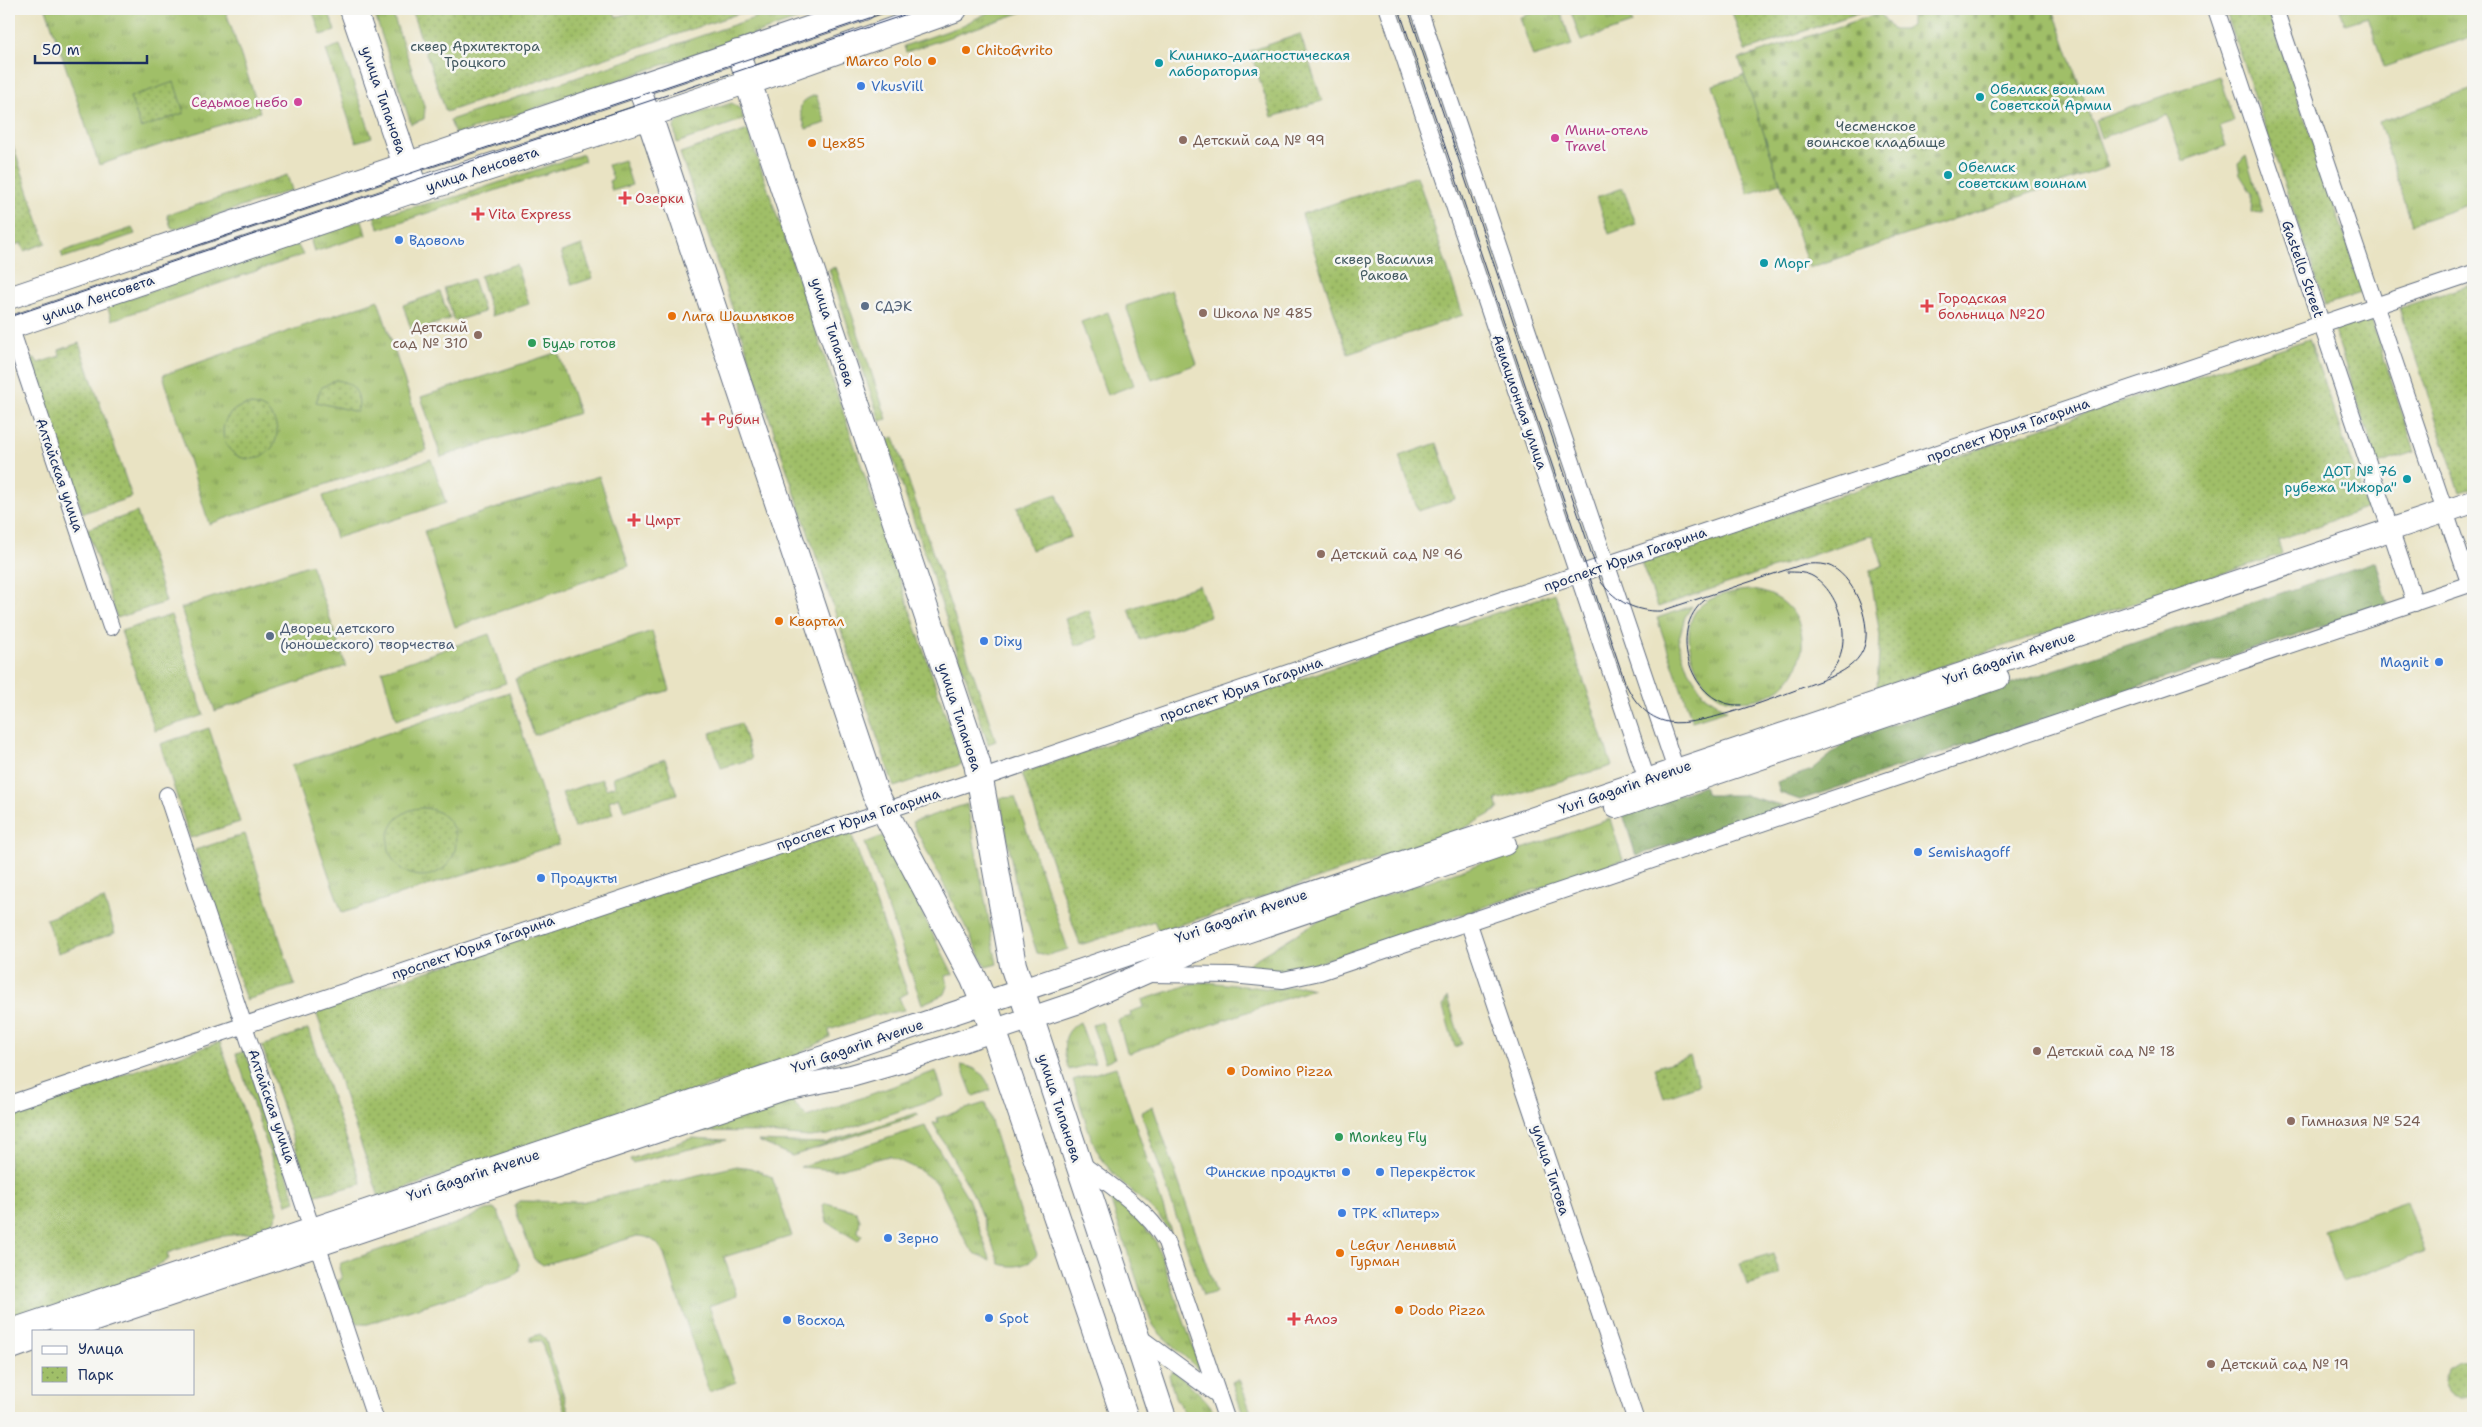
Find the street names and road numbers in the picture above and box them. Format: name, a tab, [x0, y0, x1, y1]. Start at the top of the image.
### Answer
street label: улица Типанова	[357, 44, 411, 157]
street label: улица Ленсовета	[423, 142, 541, 196]
street label: Gastello Street	[2278, 218, 2328, 320]
street label: улица Ленсовета	[39, 270, 157, 326]
street label: улица Типанова	[807, 276, 859, 389]
street label: Авиационная улица	[1488, 332, 1552, 472]
street label: проспект Юрия Гагарина	[1924, 394, 2092, 466]
street label: Алтайская улица	[32, 416, 88, 534]
street label: проспект Юрия Гагарина	[1541, 523, 1709, 595]
street label: Yuri Gagarin Avenue	[1940, 627, 2078, 689]
street label: проспект Юрия Гагарина	[1157, 653, 1325, 725]
street label: улица Типанова	[934, 661, 986, 774]
street label: Yuri Gagarin Avenue	[1556, 756, 1694, 818]
street label: проспект Юрия Гагарина	[774, 784, 942, 854]
street label: Yuri Gagarin Avenue	[1172, 885, 1310, 947]
street label: проспект Юрия Гагарина	[389, 911, 557, 983]
street label: Yuri Gagarin Avenue	[788, 1015, 926, 1077]
street label: Алтайская улица	[244, 1047, 300, 1165]
street label: улица Типанова	[1034, 1052, 1086, 1165]
street label: улица Титова	[1528, 1122, 1574, 1218]
street label: Yuri Gagarin Avenue	[404, 1145, 542, 1205]

